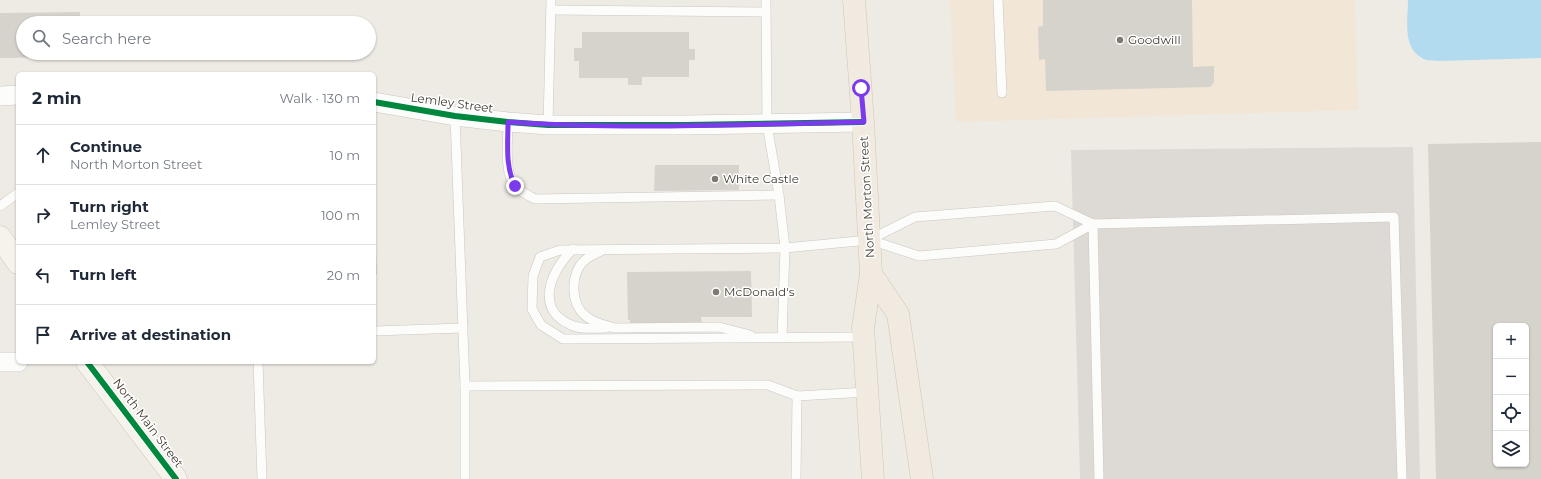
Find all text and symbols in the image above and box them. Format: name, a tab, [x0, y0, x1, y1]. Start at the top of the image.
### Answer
search box	[16, 16, 376, 60]
icon: search	[30, 27, 52, 49]
text: Search here	[62, 29, 151, 48]
place label: Goodwill	[1128, 32, 1181, 47]
marker: Goodwill	[1115, 35, 1125, 45]
route start	[852, 79, 870, 97]
text: 2 min	[32, 88, 82, 108]
street label: Lemley Street	[410, 89, 494, 116]
text: Walk · 130 m	[279, 90, 360, 106]
street label: North Morton Street	[856, 136, 877, 258]
text: Continue	[70, 137, 142, 156]
icon: ahead	[32, 144, 54, 166]
text: 10 m	[330, 147, 360, 163]
text: North Morton Street	[70, 156, 202, 172]
place label: White Castle	[723, 171, 799, 186]
marker: White Castle	[710, 174, 720, 184]
route end	[506, 177, 524, 195]
text: Turn right	[70, 197, 149, 216]
icon: right	[32, 204, 54, 226]
text: 100 m	[321, 207, 360, 223]
text: Lemley Street	[70, 216, 160, 232]
icon: left	[32, 264, 54, 286]
text: Turn left	[70, 265, 137, 284]
text: 20 m	[327, 267, 360, 283]
place label: McDonald's	[724, 284, 795, 299]
marker: McDonald's	[711, 287, 721, 297]
map controls	[1493, 323, 1529, 467]
button: +	[1493, 323, 1529, 359]
icon: arrive	[32, 324, 54, 346]
text: Arrive at destination	[70, 325, 231, 344]
button: −	[1493, 359, 1529, 395]
street label: North Main Street	[110, 375, 187, 470]
button: locate	[1493, 395, 1529, 431]
button: layers	[1493, 431, 1529, 467]

